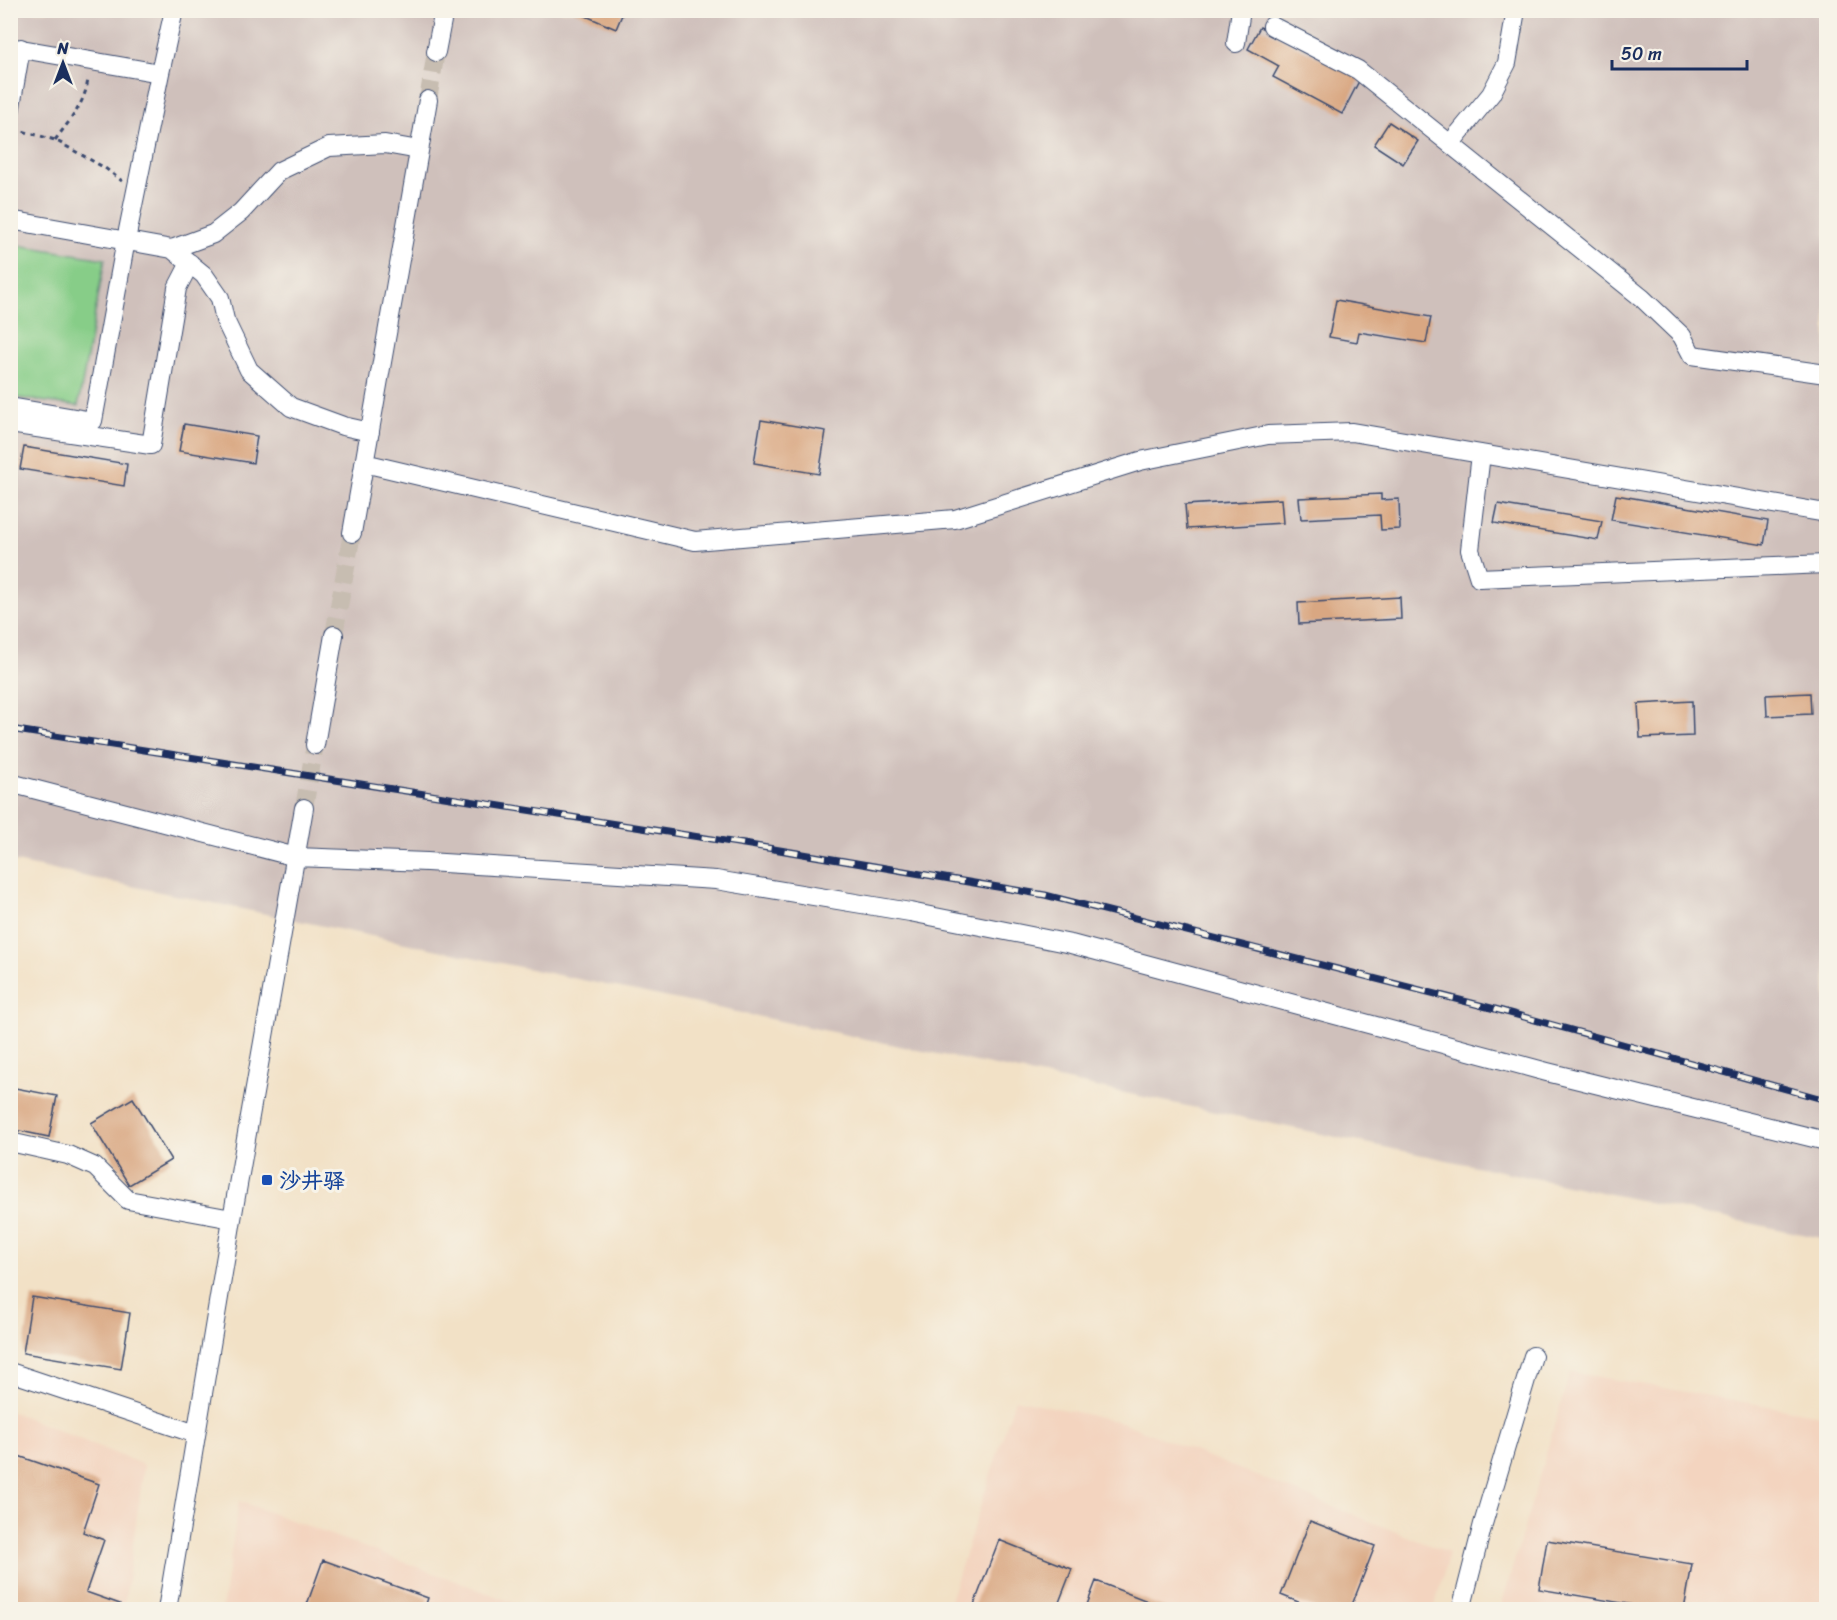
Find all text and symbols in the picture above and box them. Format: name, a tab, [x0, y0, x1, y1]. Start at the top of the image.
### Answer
north arrow	[33, 33, 93, 93]
scale bar	[1612, 33, 1747, 71]
text: N	[56, 34, 69, 63]
text: 50 m	[1621, 38, 1662, 70]
place label: 沙井驿	[279, 1161, 345, 1200]
marker: 沙井驿	[260, 1173, 274, 1187]

